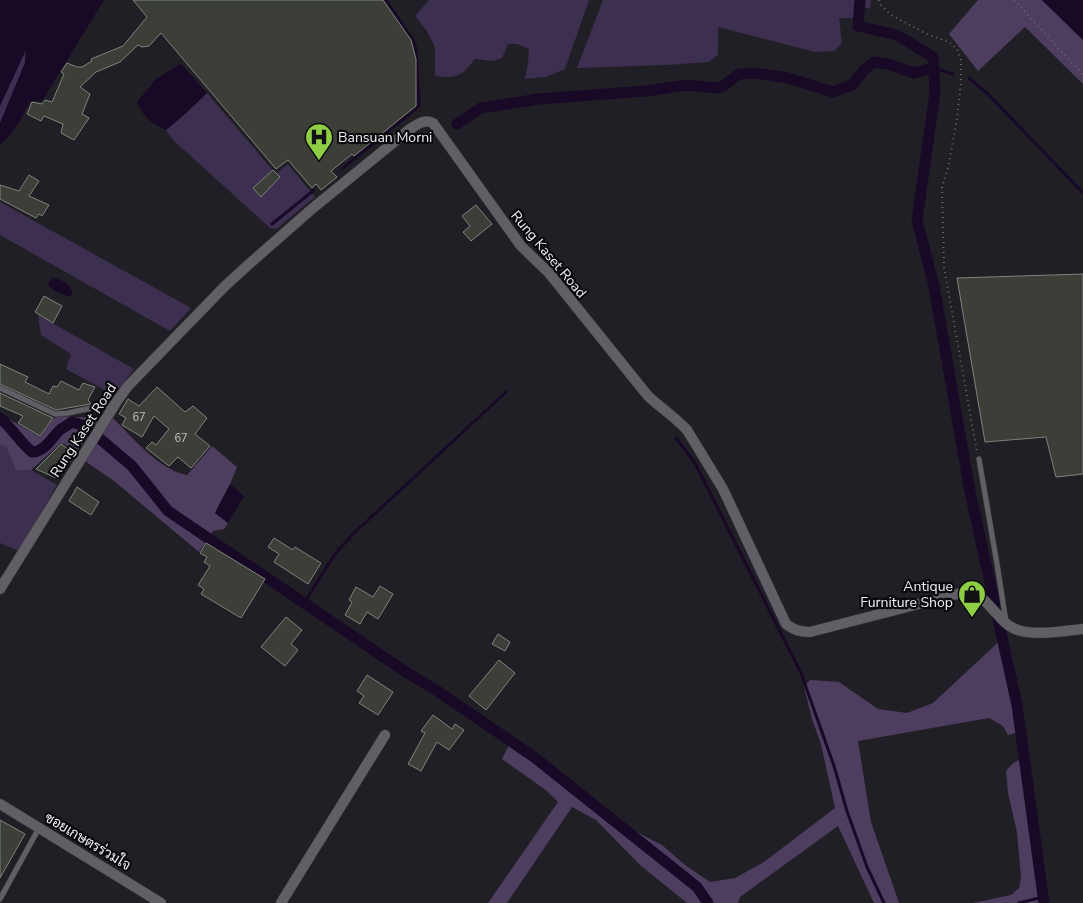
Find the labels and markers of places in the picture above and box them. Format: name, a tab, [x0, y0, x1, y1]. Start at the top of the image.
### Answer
hospital icon: Bansuan Morni	[304, 122, 334, 161]
place label: Bansuan Morni	[338, 128, 432, 147]
place label: Antique Furniture Shop	[860, 577, 953, 612]
shop icon: Antique Furniture Shop	[957, 579, 987, 618]

